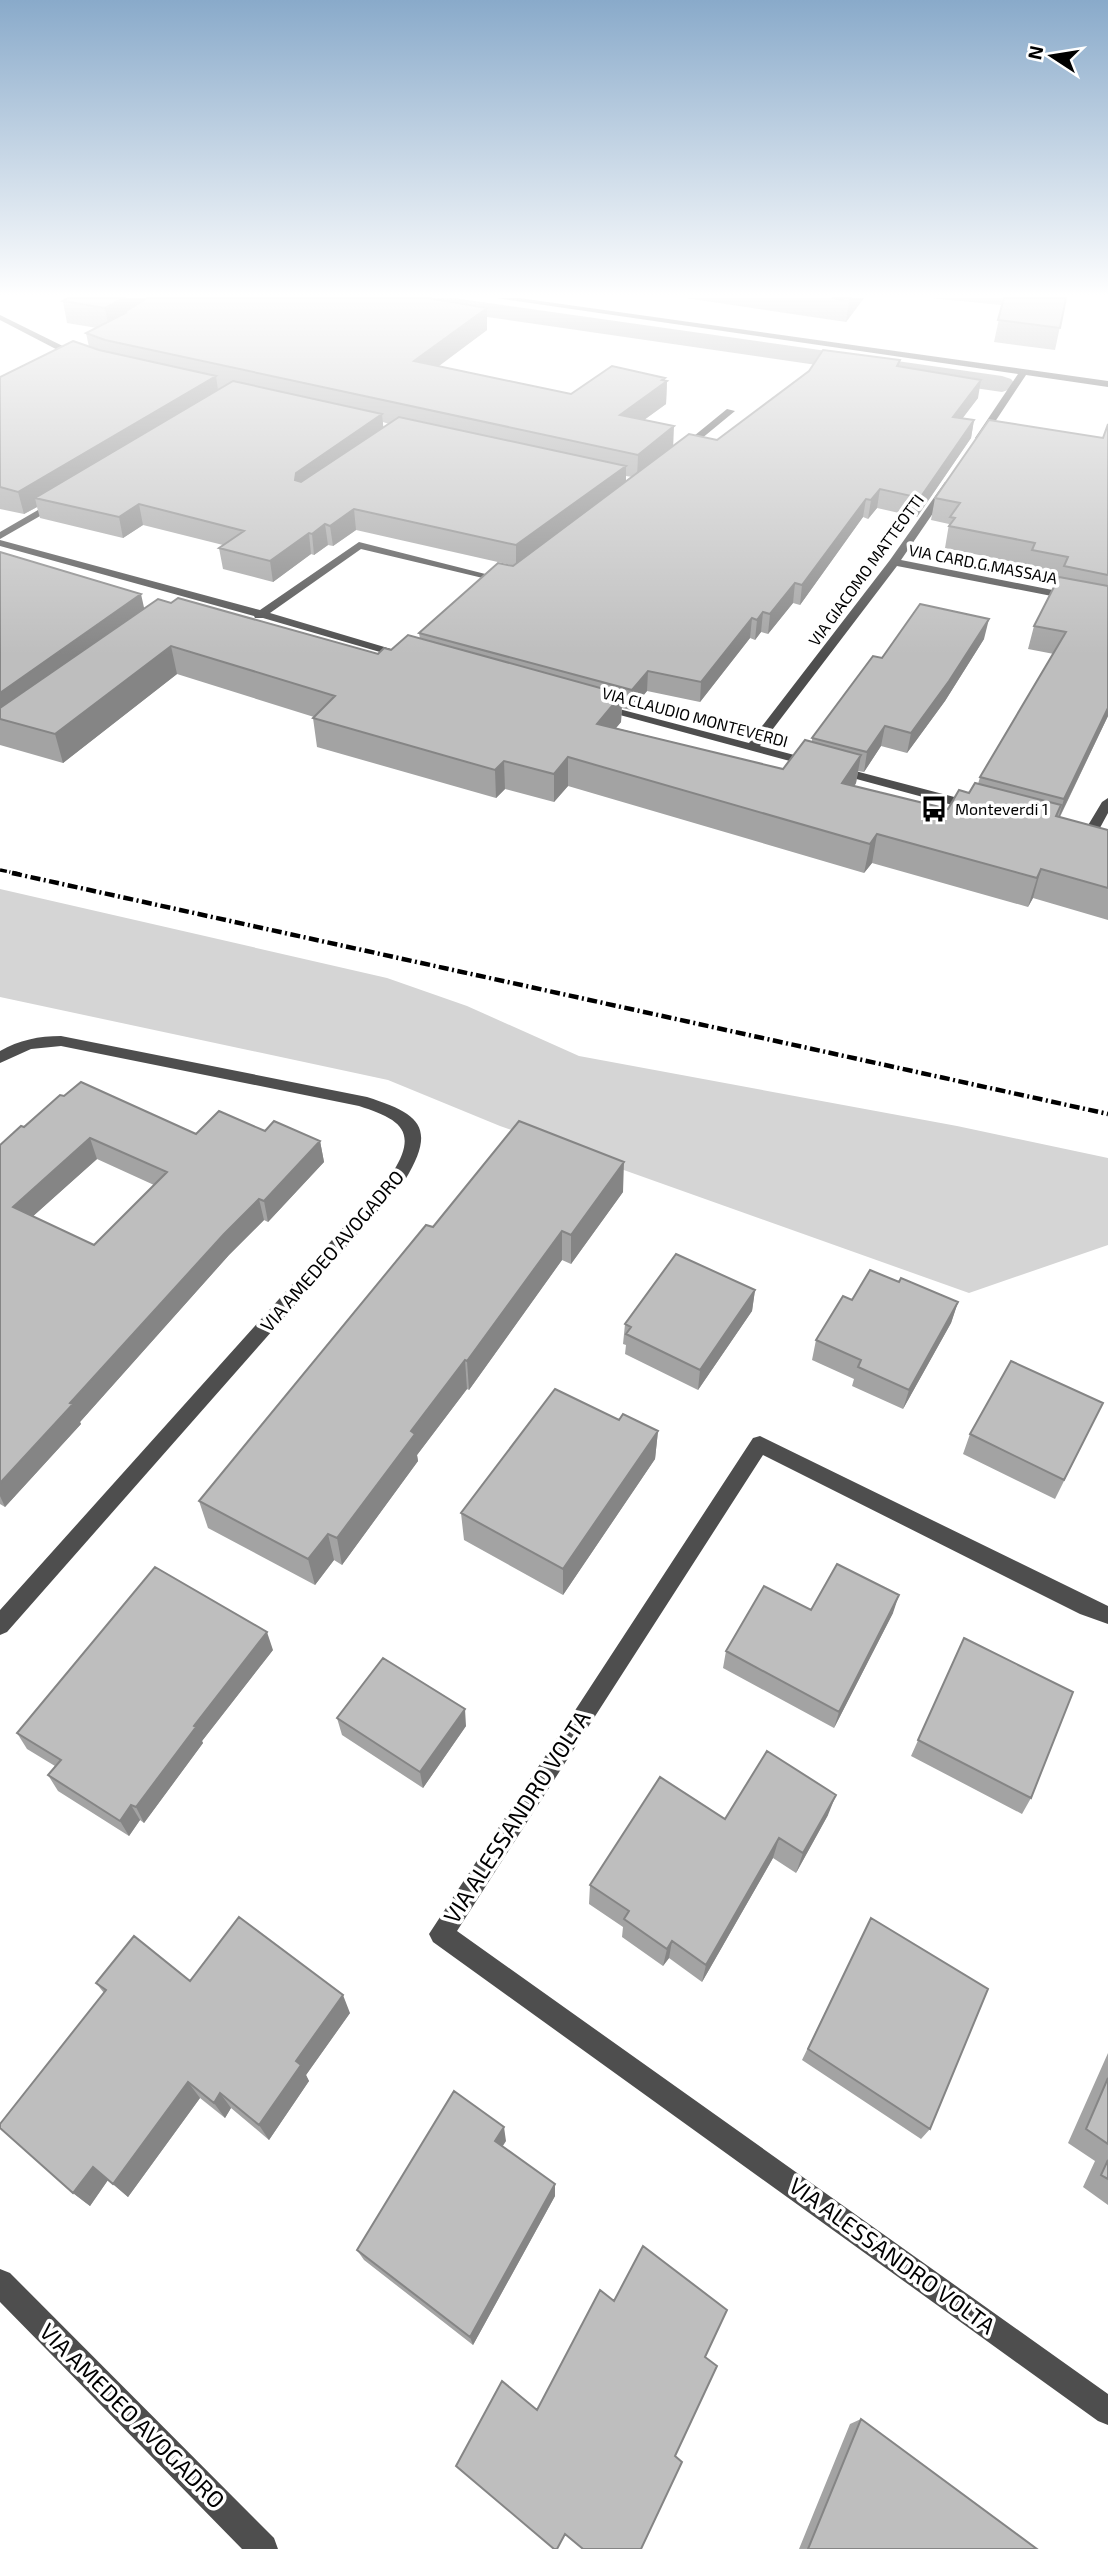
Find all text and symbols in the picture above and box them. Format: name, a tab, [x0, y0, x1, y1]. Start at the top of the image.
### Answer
north arrow	[1017, 21, 1087, 91]
text: N	[1022, 43, 1048, 61]
street label: VIA GIACOMO MATTEOTTI	[804, 490, 927, 649]
street label: VIA CARD.G.MASSAJA	[907, 540, 1059, 587]
street label: VIA CLAUDIO MONTEVERDI	[600, 683, 790, 751]
bus stop icon: Monteverdi 1	[919, 794, 949, 824]
place label: Monteverdi 1	[955, 799, 1048, 818]
street label: VIA AMEDEO AVOGADRO	[255, 1165, 408, 1336]
street label: VIA ALESSANDRO VOLTA	[437, 1704, 596, 1928]
street label: VIA ALESSANDRO VOLTA	[784, 2171, 1002, 2340]
street label: VIA AMEDEO AVOGADRO	[34, 2317, 231, 2514]

